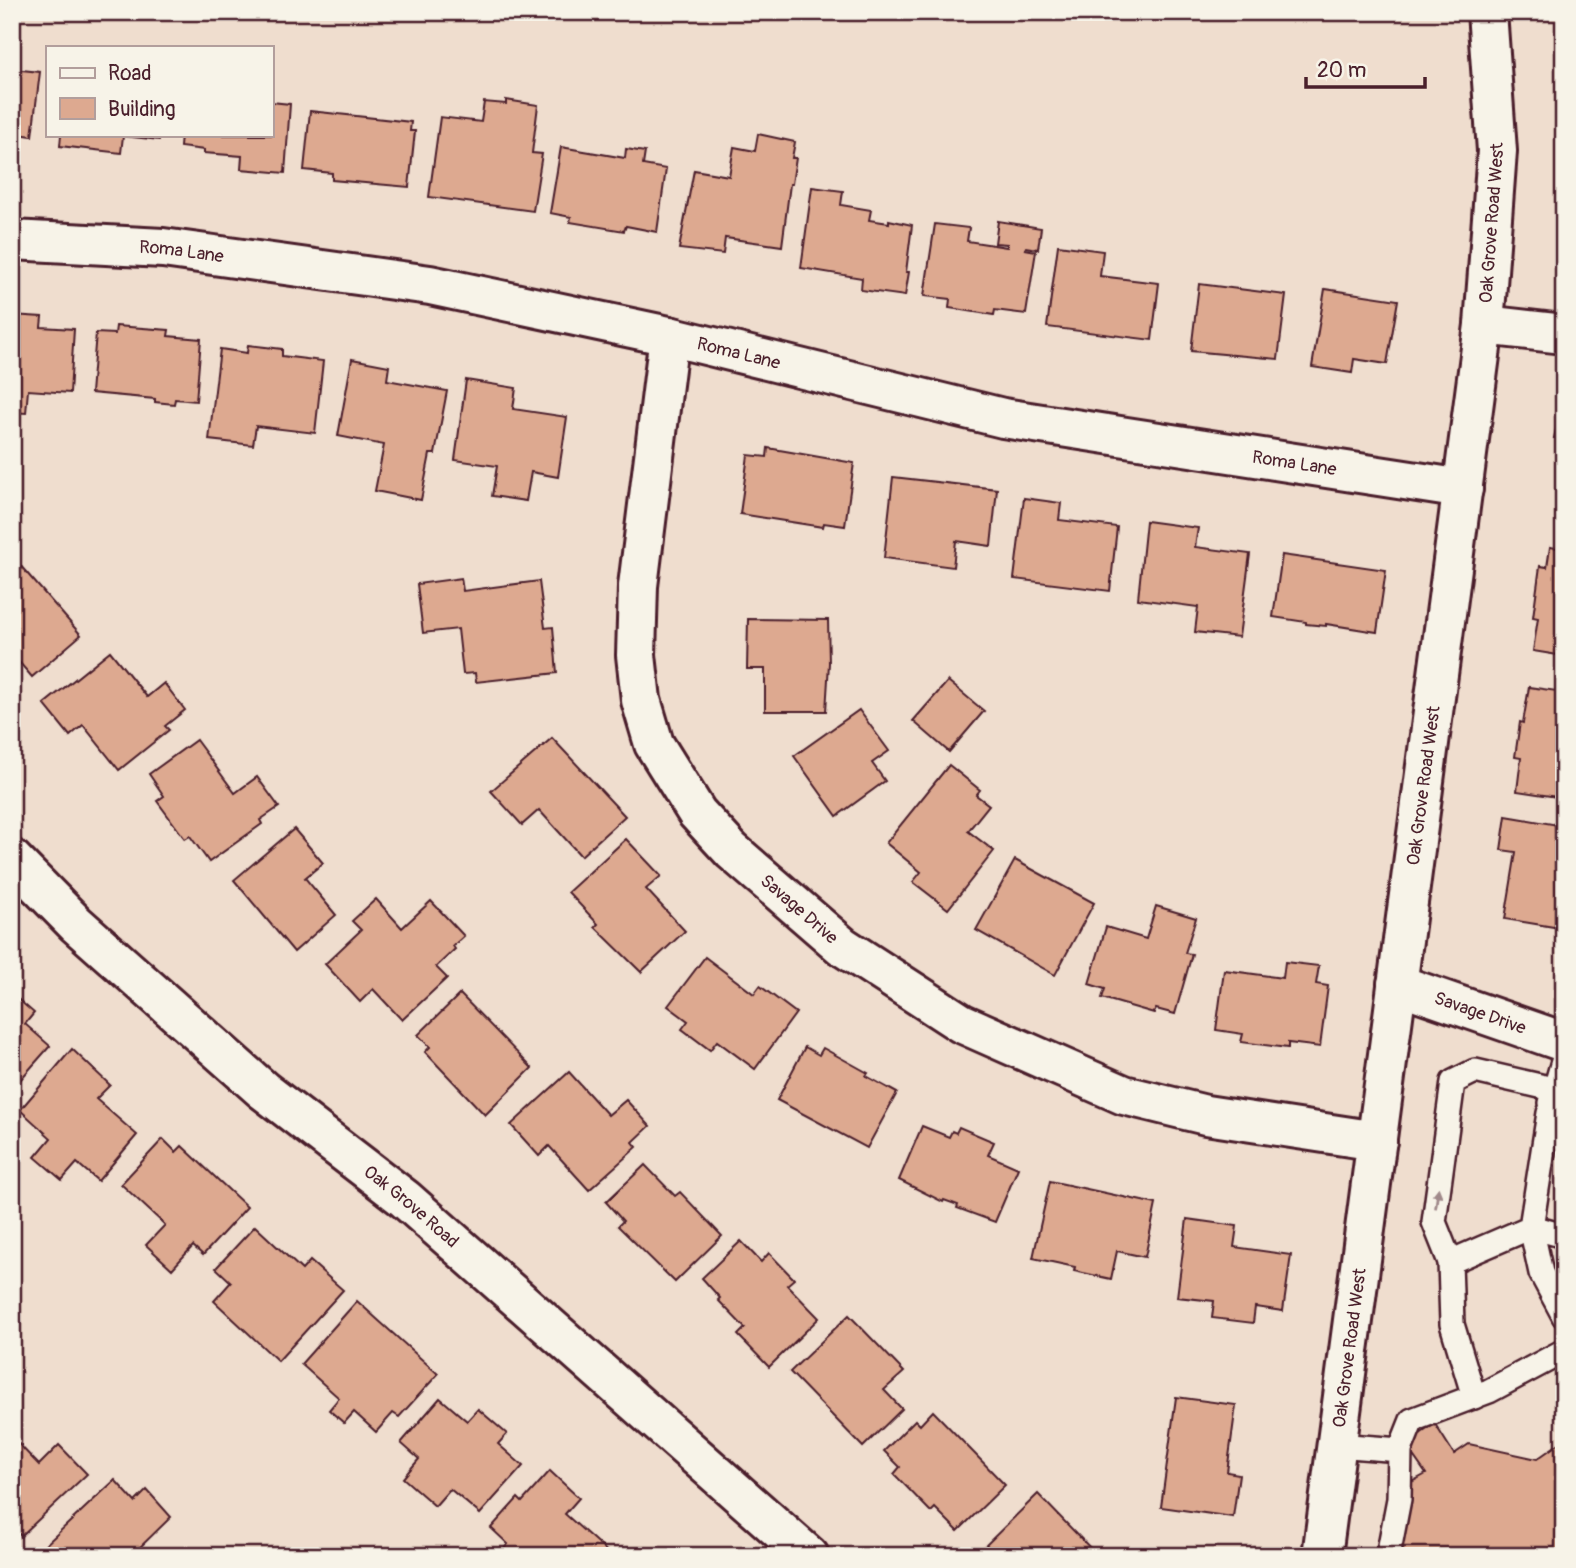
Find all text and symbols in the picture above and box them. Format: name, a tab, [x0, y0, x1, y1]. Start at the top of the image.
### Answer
legend	[46, 46, 273, 136]
scale bar	[1306, 46, 1426, 90]
text: 20 m	[1317, 57, 1366, 84]
text: Road	[108, 60, 152, 87]
text: Building	[108, 96, 175, 123]
street label: Oak Grove Road West	[1474, 141, 1509, 304]
street label: Roma Lane	[139, 235, 225, 268]
street label: Roma Lane	[695, 332, 783, 374]
street label: Roma Lane	[1251, 445, 1338, 481]
street label: Oak Grove Road West	[1402, 704, 1445, 867]
street label: Savage Drive	[756, 869, 843, 949]
street label: Savage Drive	[1431, 986, 1529, 1039]
street label: Oak Grove Road	[359, 1160, 464, 1253]
one-way arrow	[1432, 1186, 1443, 1208]
street label: Oak Grove Road West	[1328, 1266, 1371, 1429]

